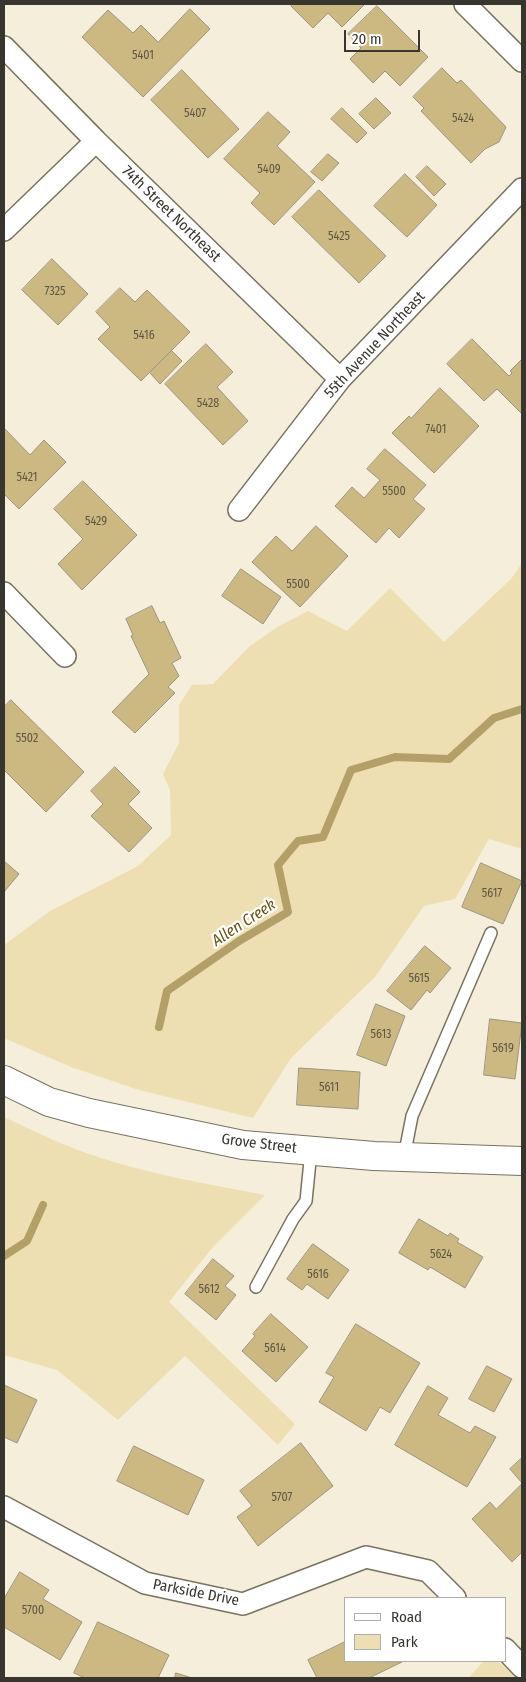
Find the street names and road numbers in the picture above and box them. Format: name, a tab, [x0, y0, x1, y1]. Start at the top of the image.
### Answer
street label: 74th Street Northeast	[118, 162, 224, 266]
street label: 55th Avenue Northeast	[321, 288, 429, 402]
street label: Grove Street	[220, 1130, 298, 1158]
street label: Parkside Drive	[151, 1576, 241, 1610]

